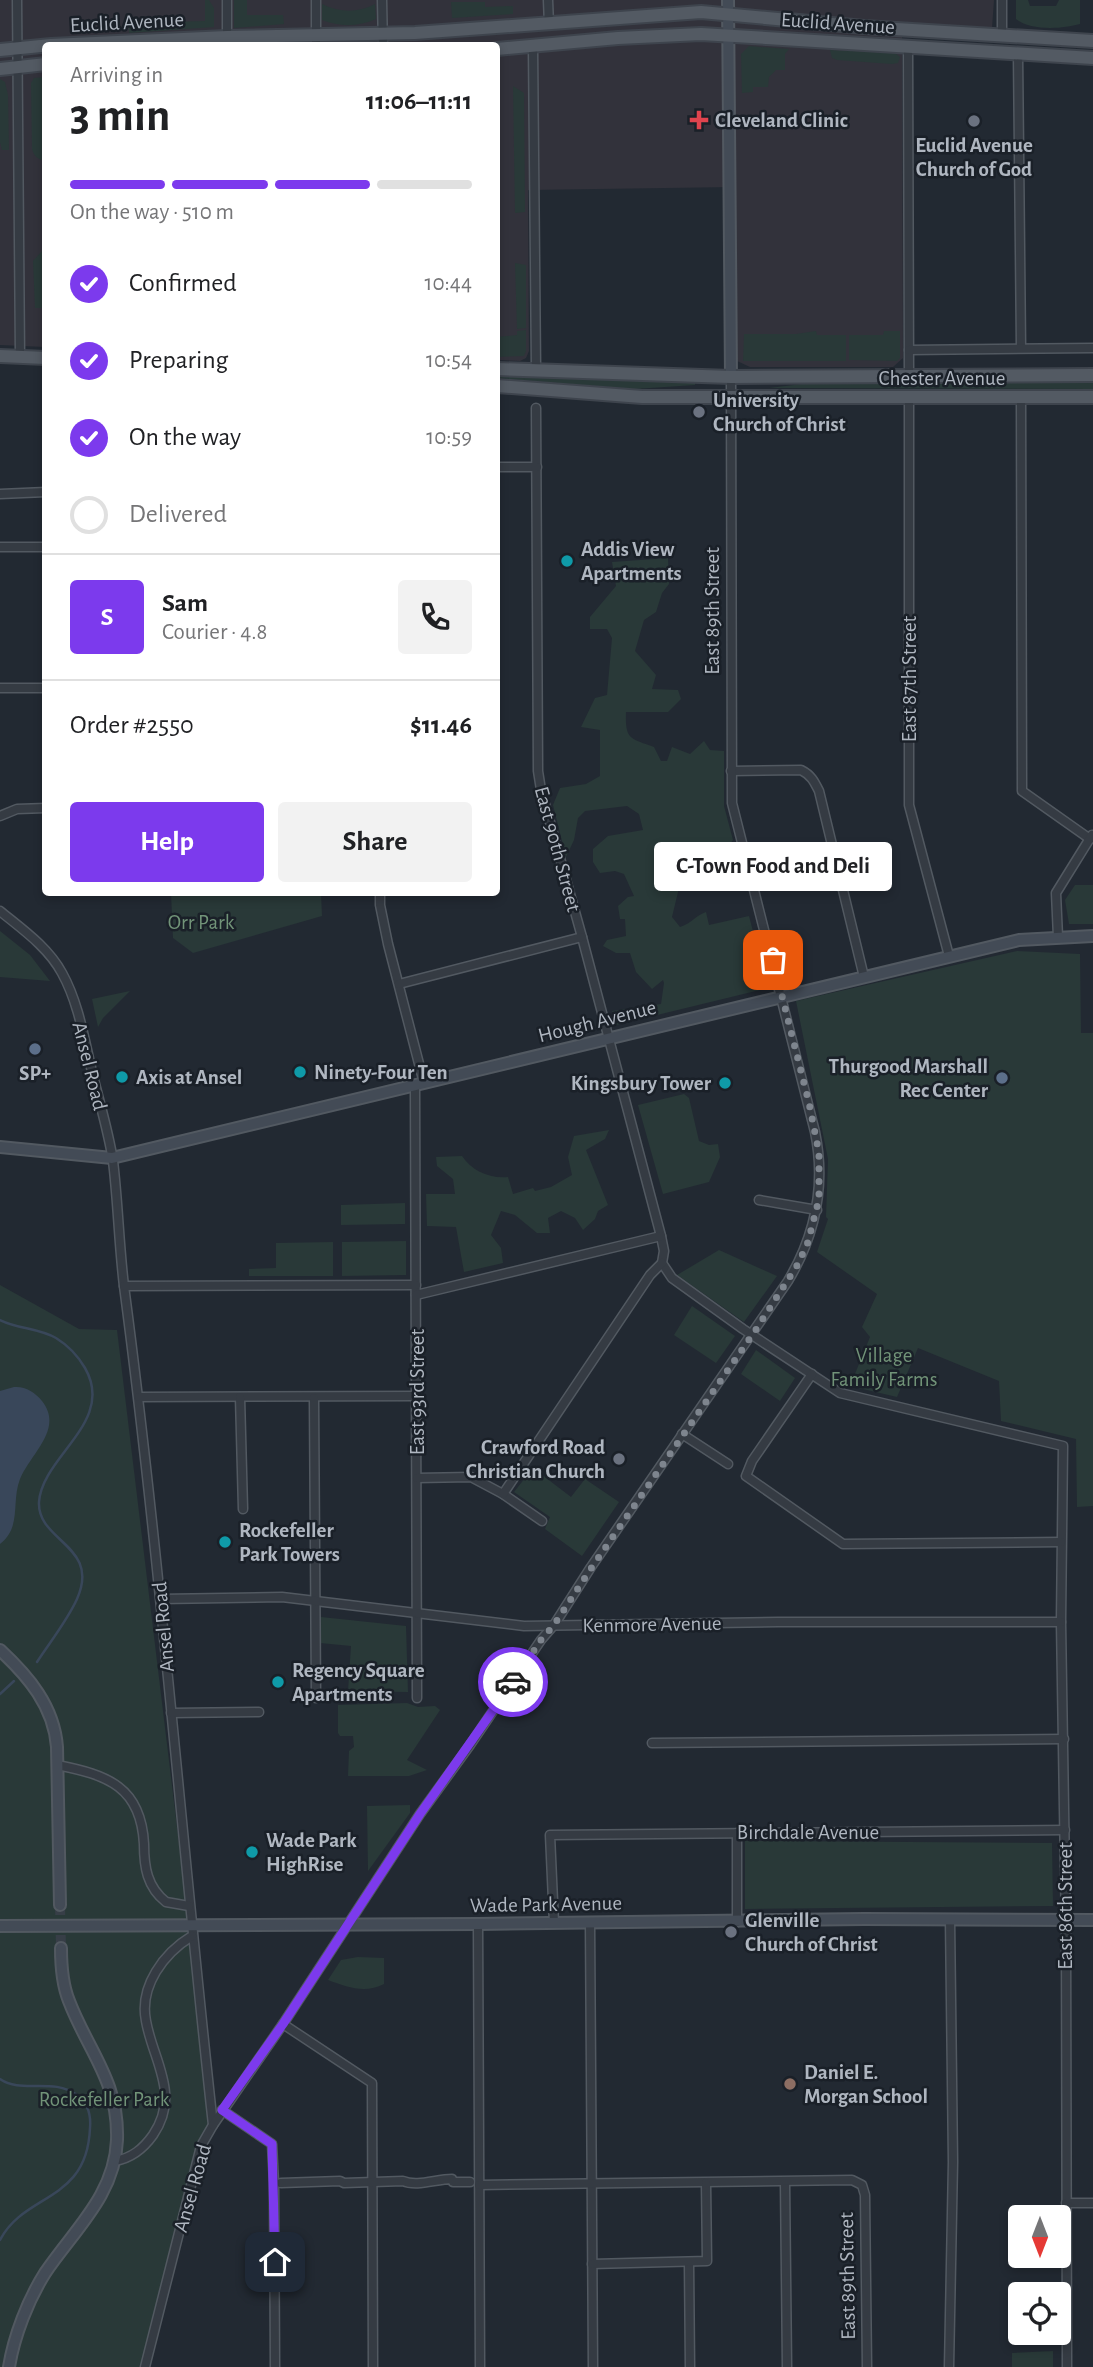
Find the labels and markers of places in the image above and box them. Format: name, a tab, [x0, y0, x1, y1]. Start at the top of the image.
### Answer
marker: Cleveland Clinic	[689, 110, 709, 130]
place label: Cleveland Clinic	[715, 110, 848, 131]
marker: Euclid Avenue Church of God	[966, 113, 982, 129]
place label: Euclid Avenue Church of God	[915, 135, 1033, 180]
place label: University Church of Christ	[713, 390, 846, 435]
marker: University Church of Christ	[691, 404, 707, 420]
place label: Addis View Apartments	[581, 539, 682, 584]
marker: Addis View Apartments	[559, 553, 575, 569]
callout: C-Town Food and Deli	[654, 841, 892, 890]
pin	[743, 930, 803, 990]
marker: SP+	[27, 1041, 43, 1057]
place label: Thurgood Marshall Rec Center	[829, 1056, 989, 1101]
place label: Ninety-Four Ten	[314, 1062, 448, 1083]
place label: SP+	[19, 1063, 51, 1084]
marker: Ninety-Four Ten	[292, 1064, 308, 1080]
place label: Axis at Ansel	[136, 1067, 242, 1088]
marker: Axis at Ansel	[114, 1069, 130, 1085]
marker: Thurgood Marshall Rec Center	[994, 1070, 1010, 1086]
place label: Kingsbury Tower	[571, 1073, 712, 1094]
marker: Kingsbury Tower	[717, 1075, 733, 1091]
place label: Crawford Road Christian Church	[466, 1437, 605, 1482]
marker: Crawford Road Christian Church	[611, 1451, 627, 1467]
place label: Rockefeller Park Towers	[239, 1520, 340, 1565]
marker: Rockefeller Park Towers	[217, 1534, 233, 1550]
place label: Regency Square Apartments	[292, 1660, 425, 1705]
marker: Regency Square Apartments	[270, 1674, 286, 1690]
place label: Wade Park HighRise	[266, 1830, 357, 1875]
marker: Wade Park HighRise	[244, 1844, 260, 1860]
place label: Glenville Church of Christ	[745, 1910, 878, 1955]
marker: Glenville Church of Christ	[723, 1924, 739, 1940]
place label: Daniel E. Morgan School	[804, 2062, 928, 2107]
marker: Daniel E. Morgan School	[782, 2076, 798, 2092]
pin	[245, 2232, 305, 2292]

